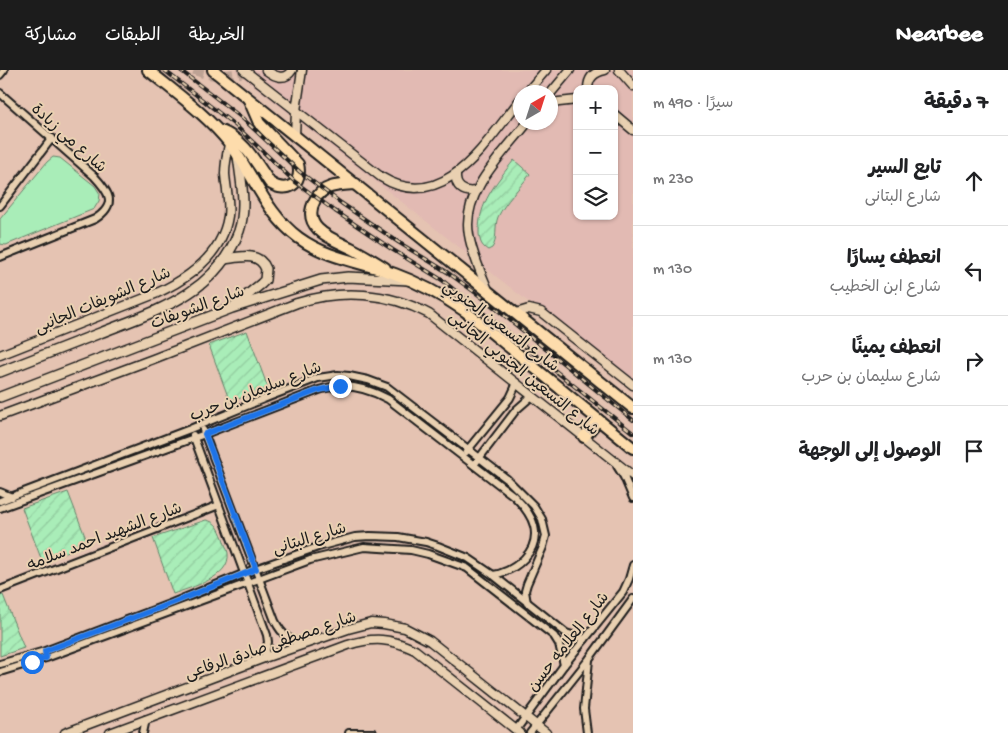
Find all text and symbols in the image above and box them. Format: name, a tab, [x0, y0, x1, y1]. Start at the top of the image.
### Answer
text: Nearbee	[896, 21, 983, 50]
text: مشاركة	[25, 26, 77, 47]
text: الطبقات	[105, 26, 161, 47]
text: الخريطة	[189, 26, 245, 47]
north arrow	[513, 85, 558, 130]
map controls	[573, 85, 618, 220]
button: +	[573, 85, 618, 130]
text: 7 دقيقة	[924, 92, 988, 117]
text: سيرًا · 490 m	[653, 95, 733, 114]
street label: شارع مي زيادة	[25, 101, 109, 180]
button: −	[573, 130, 618, 175]
text: تابع السير	[869, 158, 941, 181]
icon: ahead	[960, 167, 988, 195]
text: 230 m	[653, 171, 693, 190]
button: layers	[573, 175, 618, 220]
text: شارع البتانى	[865, 189, 941, 208]
text: انعطف يسارًا	[847, 248, 941, 271]
icon: left	[960, 257, 988, 285]
text: 130 m	[653, 261, 692, 280]
street label: شارع الشويفات الجانبى	[32, 265, 174, 340]
street label: شارع التسعين الجنوبي	[437, 278, 562, 379]
text: شارع ابن الخطيب	[830, 279, 941, 298]
street label: شارع الشويفات	[149, 284, 248, 335]
street label: شارع التسعين الجنوبي الجانبى	[443, 308, 602, 443]
text: انعطف يمينًا	[852, 338, 941, 361]
icon: right	[960, 347, 988, 375]
text: 130 m	[653, 351, 692, 370]
street label: شارع سليمان بن حرب	[188, 359, 325, 427]
text: شارع سليمان بن حرب	[801, 369, 941, 388]
route end	[329, 375, 352, 398]
icon: arrive	[960, 437, 988, 465]
text: الوصول إلى الوجهة	[798, 441, 941, 464]
street label: شارع الشهيد احمد سلامه	[25, 500, 185, 577]
street label: شارع البتانى	[271, 520, 349, 561]
street label: شارع العلامه حسن	[525, 589, 615, 697]
street label: شارع مصطفى صادق الرفاعى	[183, 609, 359, 686]
route start	[21, 651, 44, 674]

